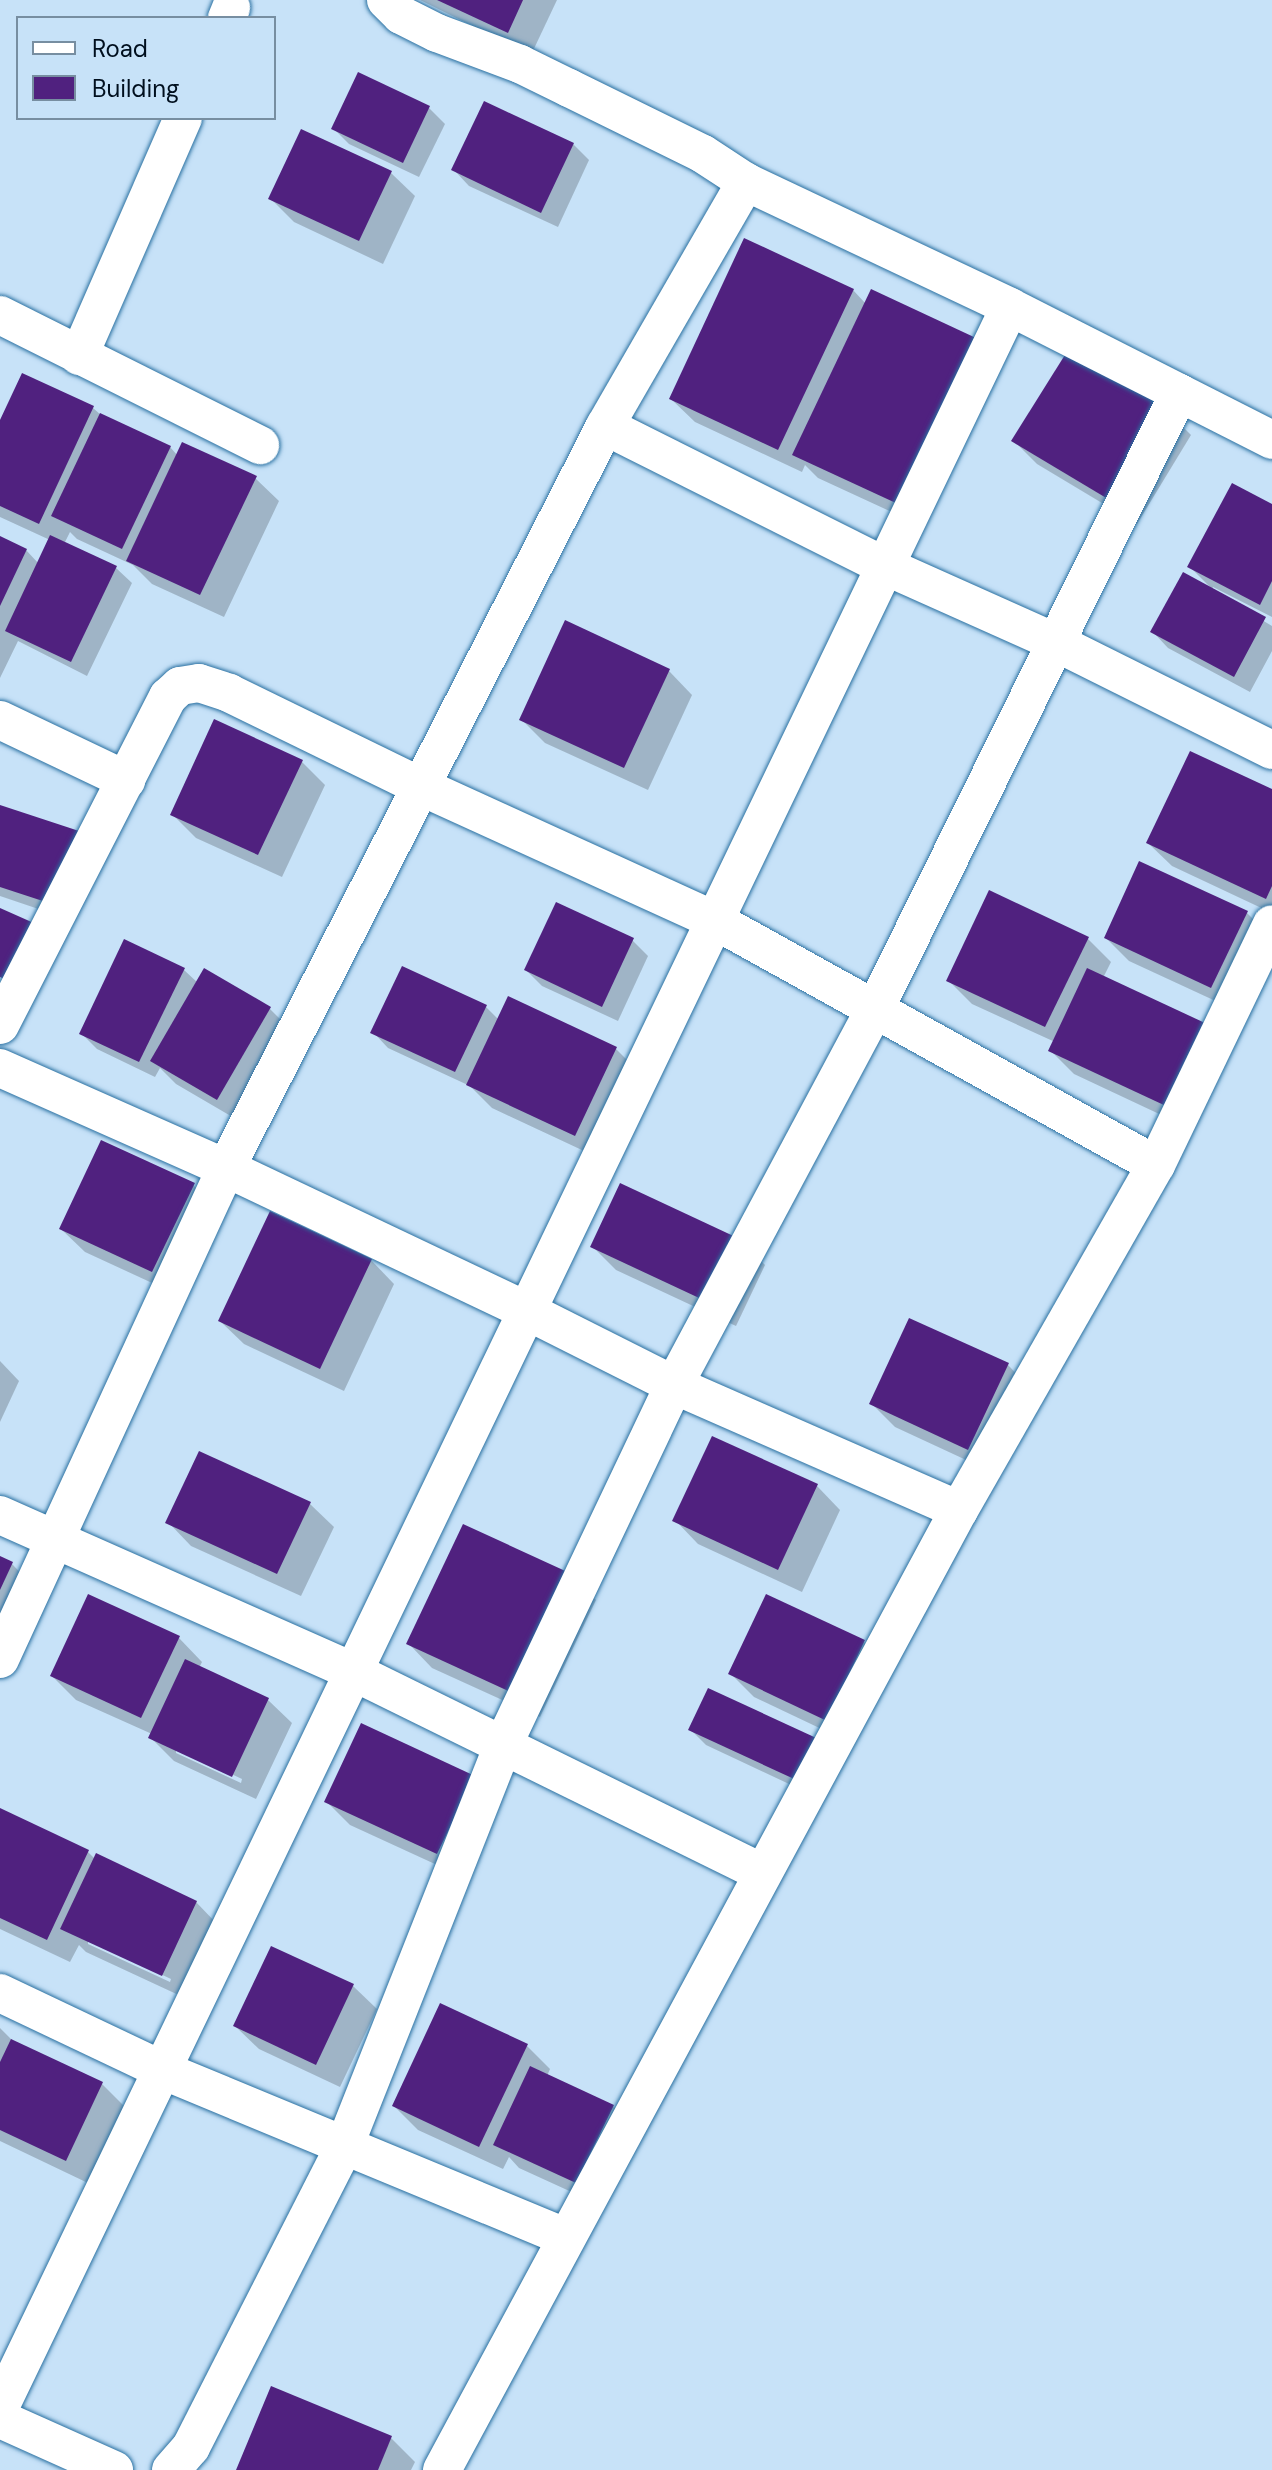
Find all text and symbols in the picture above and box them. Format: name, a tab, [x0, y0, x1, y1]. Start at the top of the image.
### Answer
legend	[16, 16, 276, 120]
text: Road	[92, 33, 148, 64]
text: Building	[92, 73, 179, 104]

